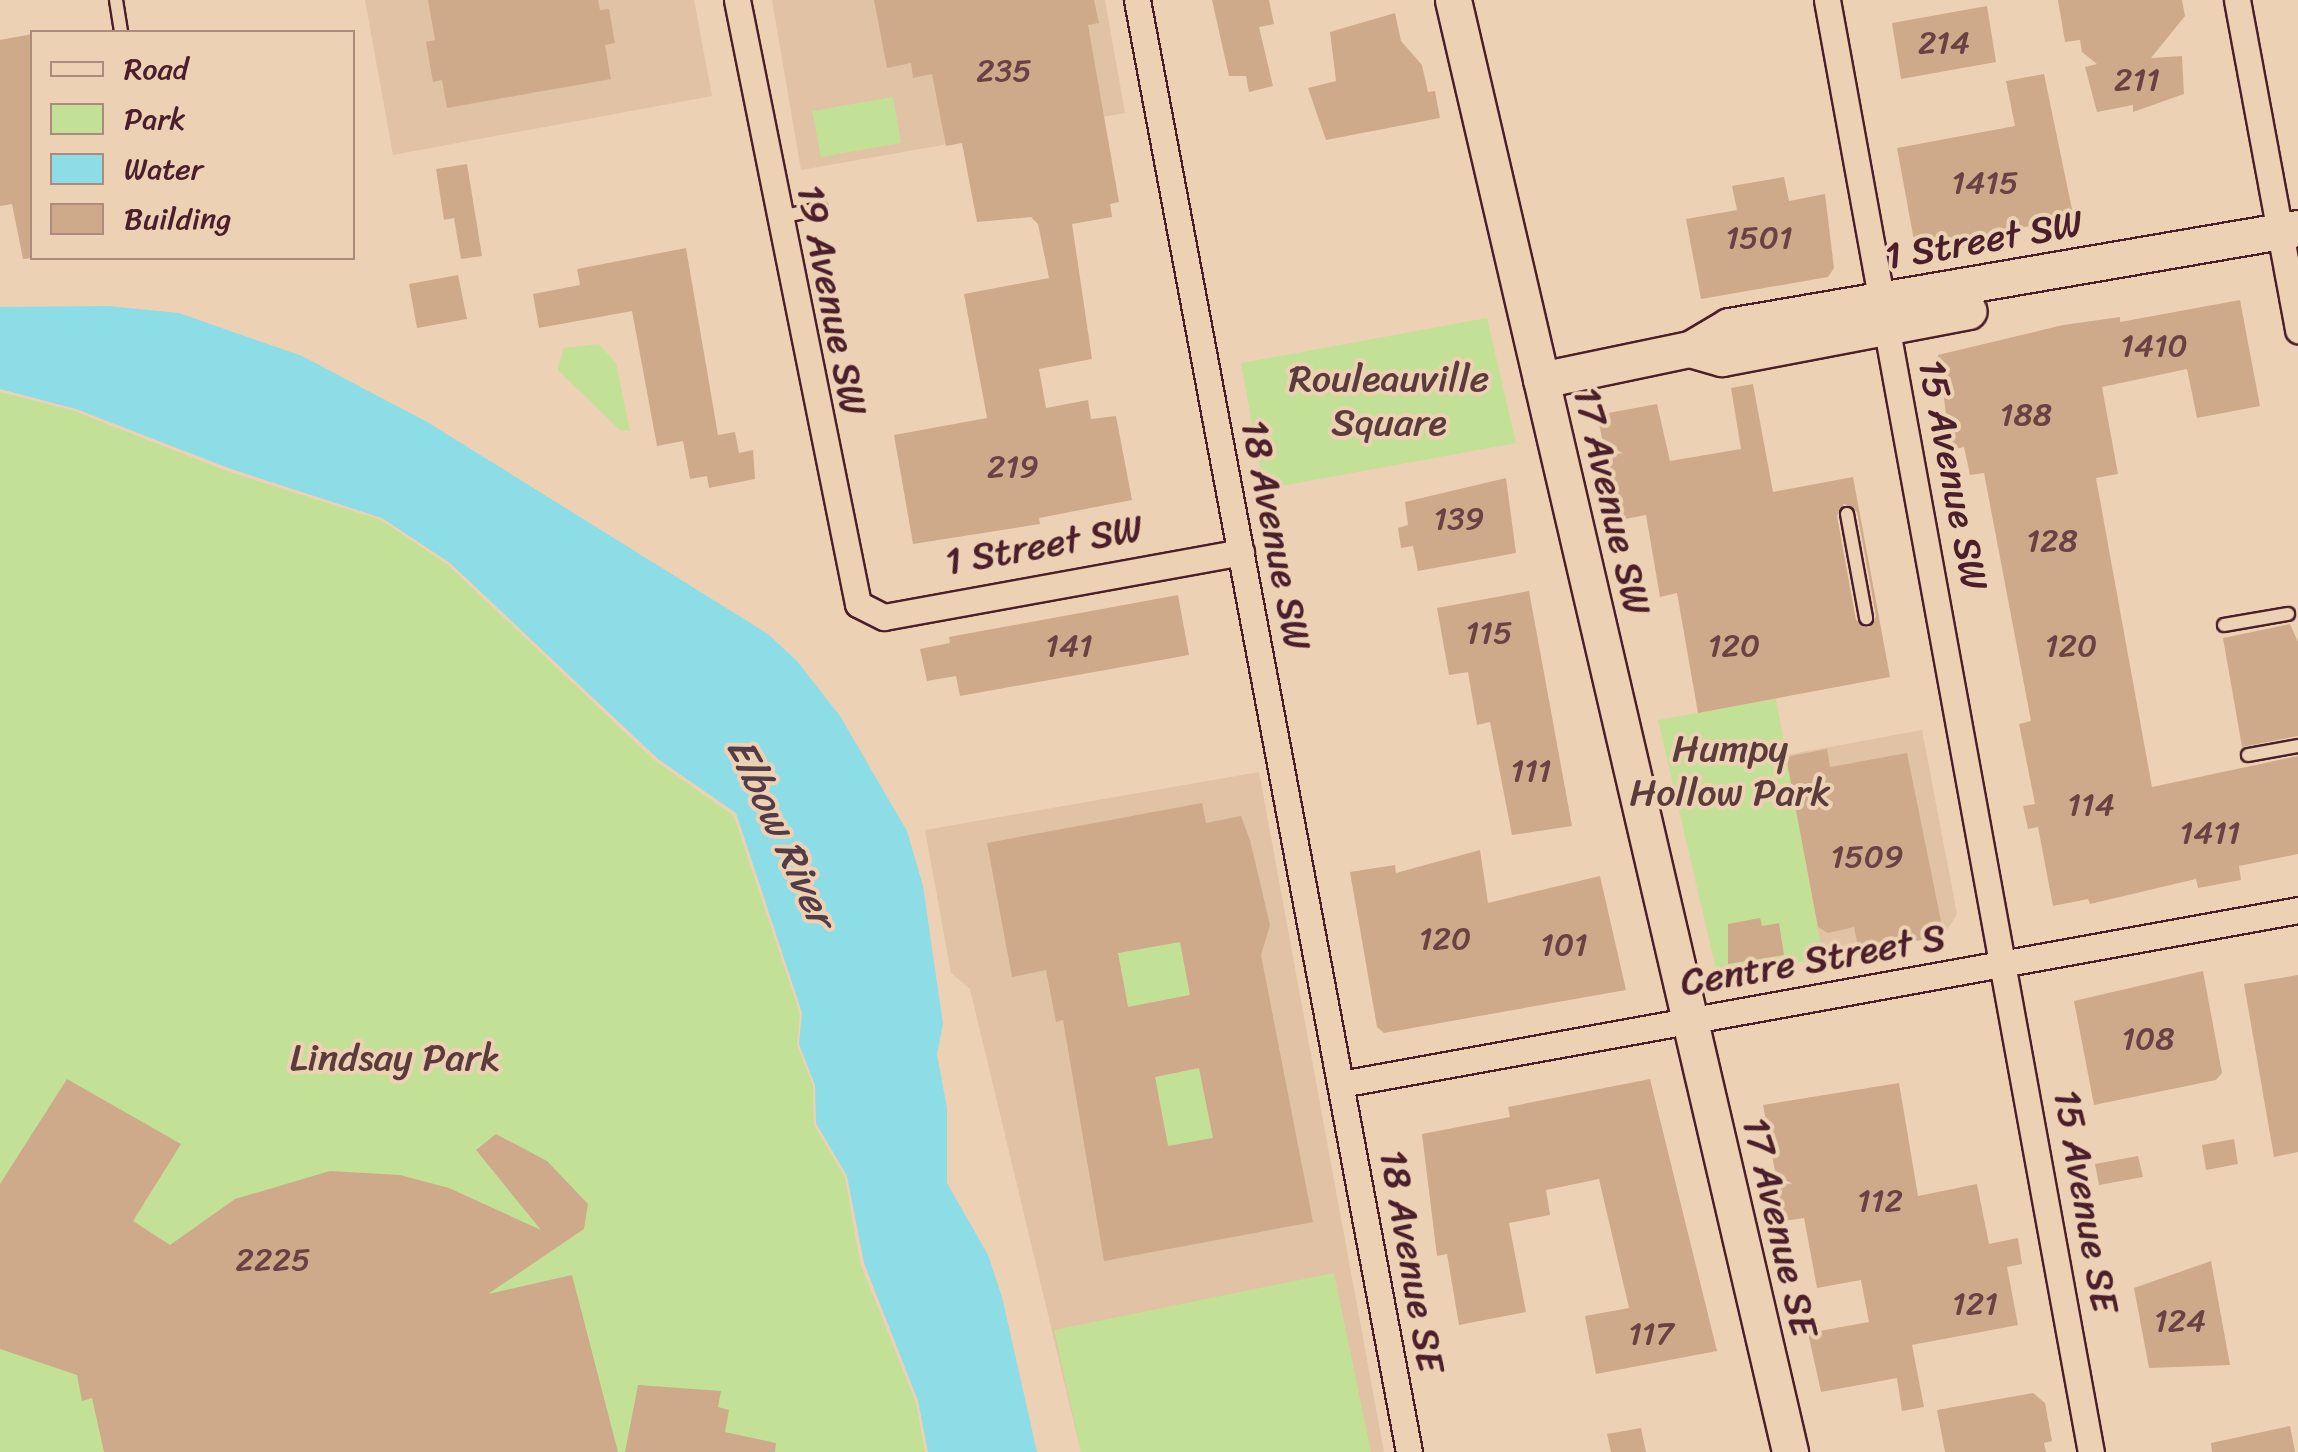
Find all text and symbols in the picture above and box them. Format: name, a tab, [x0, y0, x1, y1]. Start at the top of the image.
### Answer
house number: 214	[1918, 24, 1970, 62]
legend	[30, 30, 355, 260]
text: Road	[124, 42, 188, 96]
house number: 235	[976, 52, 1032, 90]
house number: 211	[2114, 61, 2160, 99]
text: Park	[124, 92, 186, 146]
text: Water	[124, 142, 203, 196]
house number: 1415	[1951, 164, 2019, 202]
street label: 19 Avenue SW	[787, 181, 877, 419]
text: Building	[124, 192, 231, 246]
street label: 1 Street SW	[1881, 200, 2087, 280]
house number: 1501	[1725, 219, 1793, 257]
house number: 1410	[2120, 327, 2188, 365]
park label: Rouleauville Square	[1289, 356, 1489, 446]
street label: 15 Avenue SW	[1908, 356, 1998, 594]
street label: 17 Avenue SW	[1564, 382, 1660, 620]
house number: 188	[2000, 396, 2052, 434]
street label: 18 Avenue SW	[1231, 416, 1321, 654]
house number: 219	[987, 448, 1039, 486]
house number: 139	[1434, 500, 1484, 538]
street label: 1 Street SW	[941, 505, 1147, 585]
house number: 128	[2026, 522, 2078, 560]
house number: 115	[1465, 614, 1513, 652]
house number: 141	[1045, 627, 1093, 665]
house number: 120	[1708, 627, 1760, 665]
house number: 120	[2045, 627, 2097, 665]
park label: Humpy Hollow Park	[1629, 726, 1831, 816]
water label: Elbow River	[716, 729, 846, 935]
house number: 111	[1510, 752, 1552, 790]
house number: 114	[2067, 786, 2115, 824]
house number: 1411	[2179, 814, 2241, 852]
house number: 1509	[1830, 838, 1904, 876]
street label: Centre Street S	[1676, 914, 1950, 1006]
house number: 120	[1419, 920, 1471, 958]
house number: 101	[1540, 926, 1588, 964]
house number: 108	[2121, 1020, 2175, 1058]
park label: Lindsay Park	[290, 1035, 500, 1081]
street label: 15 Avenue SE	[2044, 1086, 2128, 1316]
street label: 17 Avenue SE	[1733, 1113, 1827, 1341]
street label: 18 Avenue SE	[1370, 1146, 1454, 1376]
house number: 112	[1857, 1182, 1903, 1220]
house number: 2225	[236, 1241, 310, 1279]
house number: 121	[1952, 1285, 1998, 1323]
house number: 124	[2154, 1302, 2206, 1340]
house number: 117	[1628, 1315, 1674, 1353]

